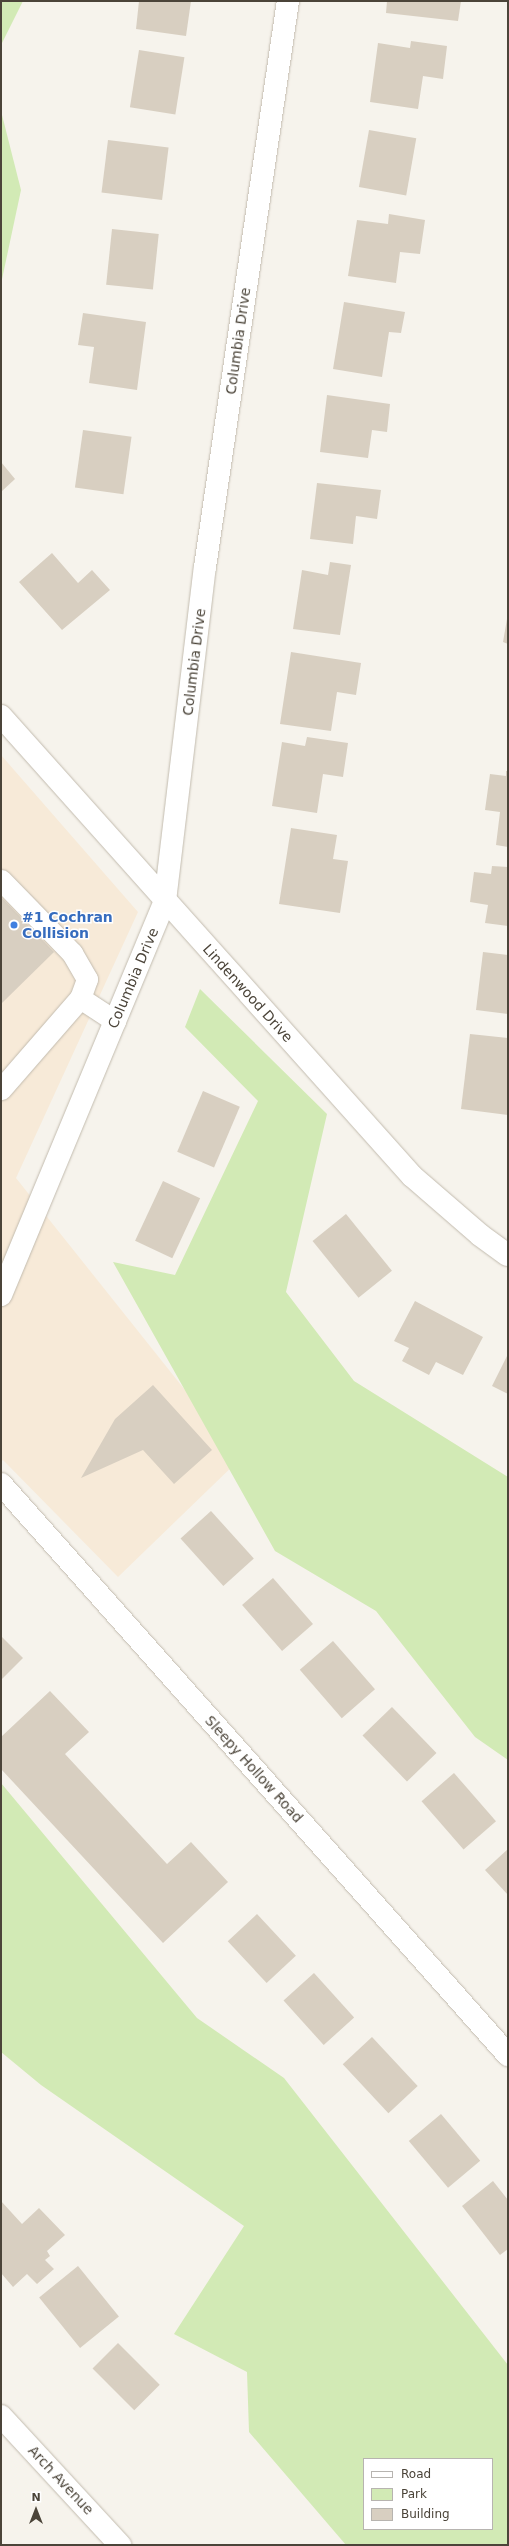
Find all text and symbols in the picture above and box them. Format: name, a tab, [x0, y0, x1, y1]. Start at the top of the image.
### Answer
street label: Columbia Drive	[222, 286, 254, 396]
street label: Columbia Drive	[179, 607, 209, 717]
place label: #1 Cochran Collision	[22, 909, 113, 942]
marker: #1 Cochran Collision	[9, 920, 19, 930]
street label: Columbia Drive	[104, 925, 162, 1031]
street label: Lindenwood Drive	[200, 940, 296, 1046]
street label: Sleepy Hollow Road	[202, 1712, 306, 1826]
street label: Arch Avenue	[25, 2442, 97, 2518]
legend	[363, 2458, 493, 2530]
text: Road	[401, 2467, 431, 2481]
text: Park	[401, 2487, 427, 2501]
north arrow	[16, 2490, 56, 2530]
text: N	[31, 2491, 41, 2504]
text: Building	[401, 2507, 450, 2521]

